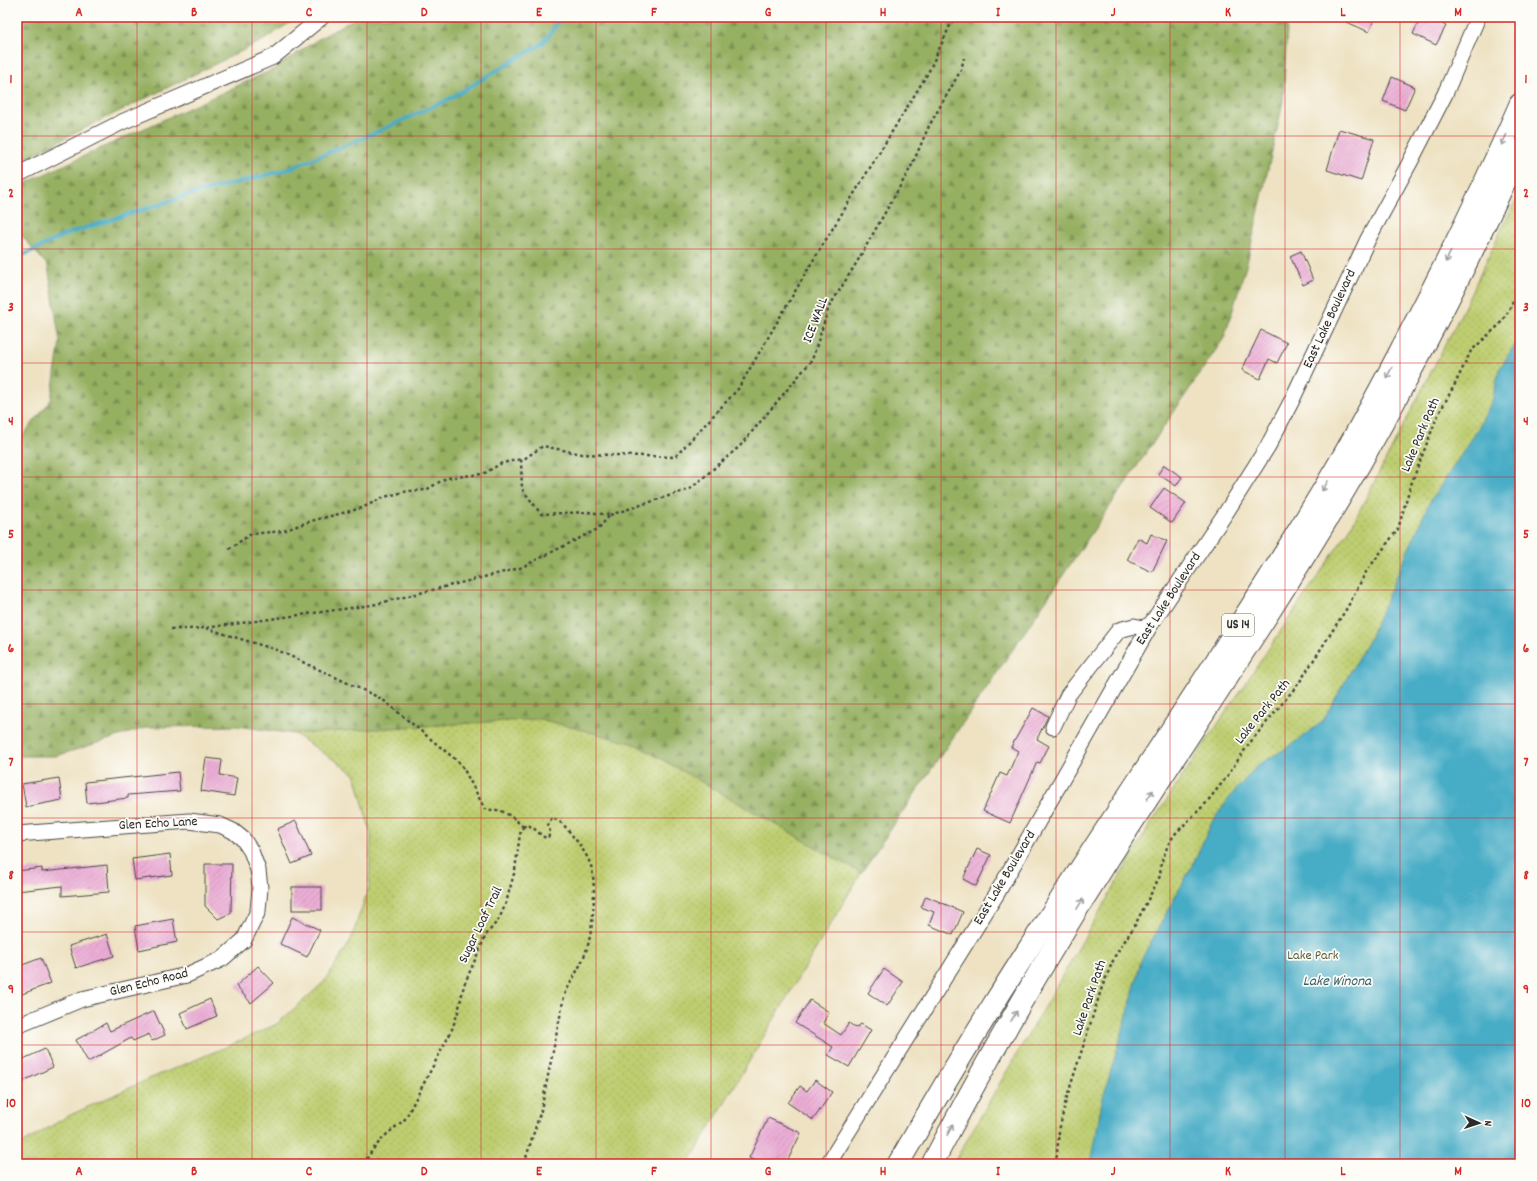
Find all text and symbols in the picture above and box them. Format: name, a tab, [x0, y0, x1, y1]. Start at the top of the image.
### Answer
text: A	[75, 4, 83, 23]
text: B	[191, 4, 197, 23]
text: C	[306, 4, 313, 23]
text: D	[421, 4, 428, 23]
text: E	[536, 4, 543, 23]
text: F	[651, 4, 657, 23]
text: G	[765, 4, 772, 23]
text: H	[880, 4, 887, 23]
text: I	[996, 4, 1001, 23]
text: J	[1111, 4, 1116, 23]
text: K	[1225, 4, 1231, 23]
text: L	[1340, 4, 1346, 23]
text: M	[1454, 4, 1462, 23]
text: 1	[10, 71, 13, 90]
text: 1	[1525, 71, 1528, 90]
one-way arrow	[1500, 134, 1507, 146]
text: 2	[8, 185, 14, 204]
text: 2	[1523, 185, 1529, 204]
one-way arrow	[1444, 251, 1451, 263]
street label: East Lake Boulevard	[1298, 266, 1362, 372]
street label: ICE WALL	[798, 294, 834, 346]
text: 3	[8, 299, 14, 318]
text: 3	[1523, 299, 1529, 318]
one-way arrow	[1384, 367, 1392, 379]
street label: Lake Park Path	[1396, 395, 1446, 475]
text: 4	[8, 413, 14, 432]
text: 4	[1523, 413, 1529, 432]
one-way arrow	[1321, 480, 1329, 492]
text: 5	[8, 526, 14, 545]
text: 5	[1523, 526, 1529, 545]
street label: East Lake Boulevard	[1131, 549, 1207, 649]
road number: US 14	[1222, 614, 1254, 636]
text: 6	[8, 640, 15, 659]
text: 6	[1523, 640, 1530, 659]
street label: Lake Park Path	[1230, 675, 1296, 749]
text: 7	[9, 754, 14, 773]
text: 7	[1524, 754, 1529, 773]
one-way arrow	[1146, 790, 1154, 801]
street label: Glen Echo Lane	[118, 812, 198, 836]
street label: East Lake Boulevard	[969, 827, 1041, 929]
text: 8	[8, 867, 14, 886]
text: 8	[1523, 867, 1529, 886]
street label: Sugar Loaf Trail	[454, 883, 509, 967]
one-way arrow	[1076, 899, 1084, 910]
park label: Lake Park	[1287, 946, 1339, 966]
street label: Lake Park Path	[1068, 957, 1112, 1039]
street label: Glen Echo Road	[108, 964, 190, 1002]
water label: Lake Winona	[1303, 971, 1372, 993]
text: 9	[8, 981, 14, 1000]
text: 9	[1523, 981, 1529, 1000]
one-way arrow	[1010, 1010, 1018, 1022]
text: 10	[6, 1095, 16, 1114]
text: 10	[1521, 1095, 1531, 1114]
north arrow	[1459, 1103, 1499, 1143]
text: N	[1479, 1120, 1495, 1127]
one-way arrow	[947, 1124, 955, 1136]
text: A	[75, 1163, 83, 1181]
text: B	[191, 1163, 197, 1181]
text: C	[306, 1163, 313, 1181]
text: D	[421, 1163, 428, 1181]
text: E	[536, 1163, 543, 1181]
text: F	[651, 1163, 657, 1181]
text: G	[765, 1163, 772, 1181]
text: H	[880, 1163, 887, 1181]
text: I	[996, 1163, 1001, 1181]
text: J	[1111, 1163, 1116, 1181]
text: K	[1225, 1163, 1231, 1181]
text: L	[1340, 1163, 1346, 1181]
text: M	[1454, 1163, 1462, 1181]

